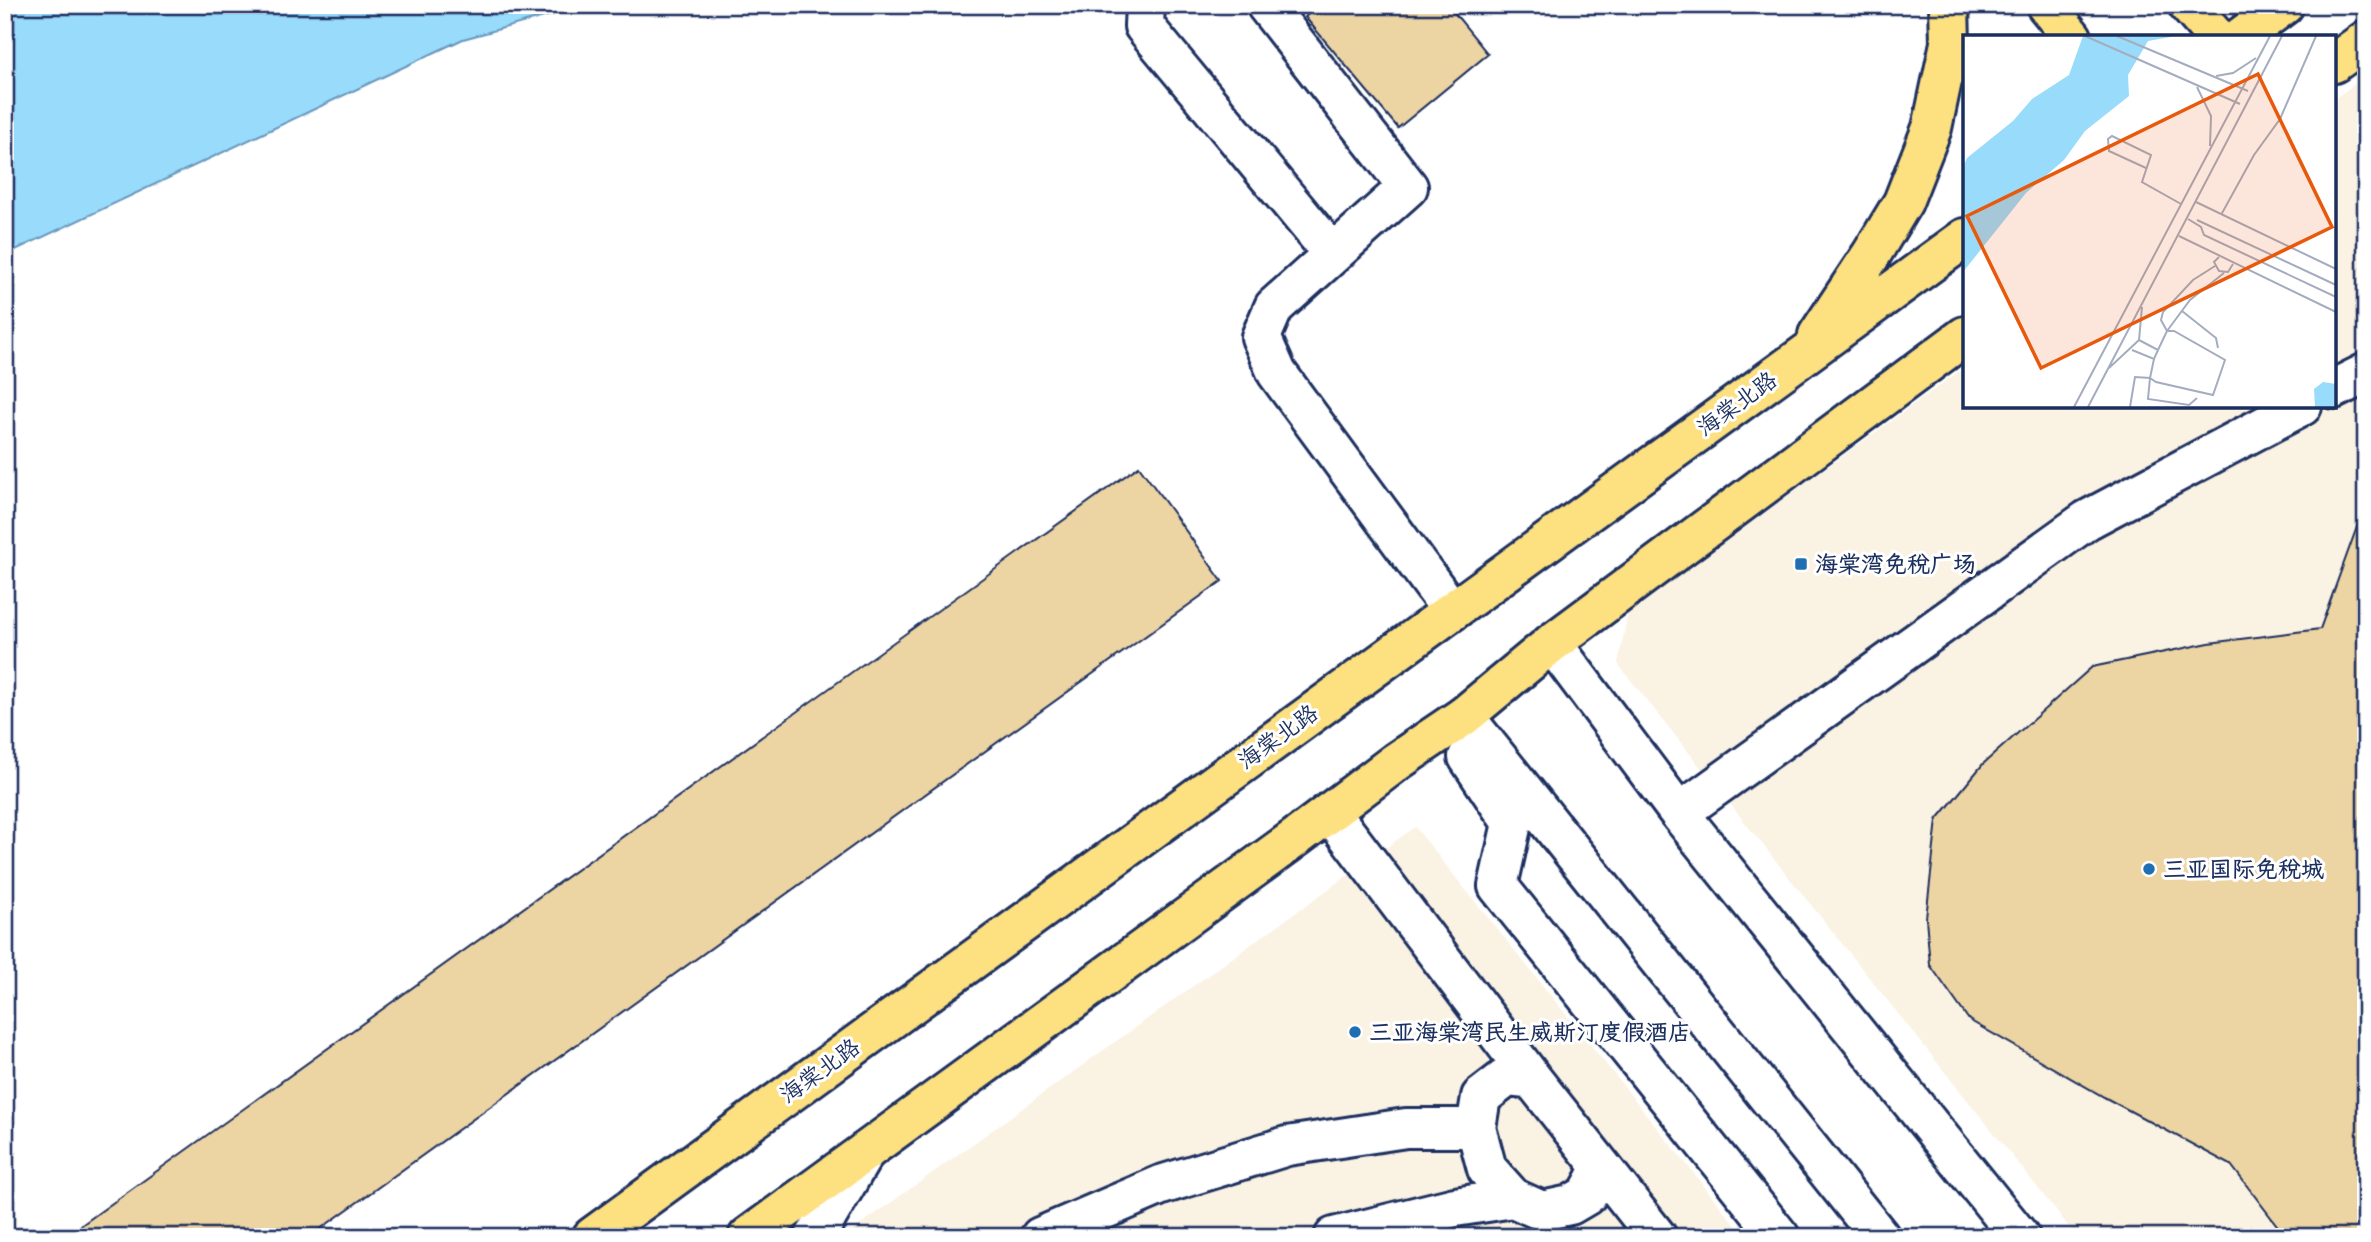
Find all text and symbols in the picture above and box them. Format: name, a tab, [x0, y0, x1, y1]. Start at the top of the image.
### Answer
inset map	[1963, 35, 2336, 408]
street label: 海棠北路	[1692, 366, 1782, 442]
place label: 海棠湾免税广场	[1815, 551, 1976, 578]
marker: 海棠湾免税广场	[1793, 556, 1809, 572]
street label: 海棠北路	[1233, 699, 1323, 775]
place label: 三亚国际免税城	[2163, 856, 2324, 883]
marker: 三亚国际免税城	[2141, 861, 2157, 877]
place label: 三亚海棠湾民生威斯汀度假酒店	[1369, 1019, 1691, 1046]
marker: 三亚海棠湾民生威斯汀度假酒店	[1347, 1024, 1363, 1040]
street label: 海棠北路	[775, 1033, 865, 1109]

